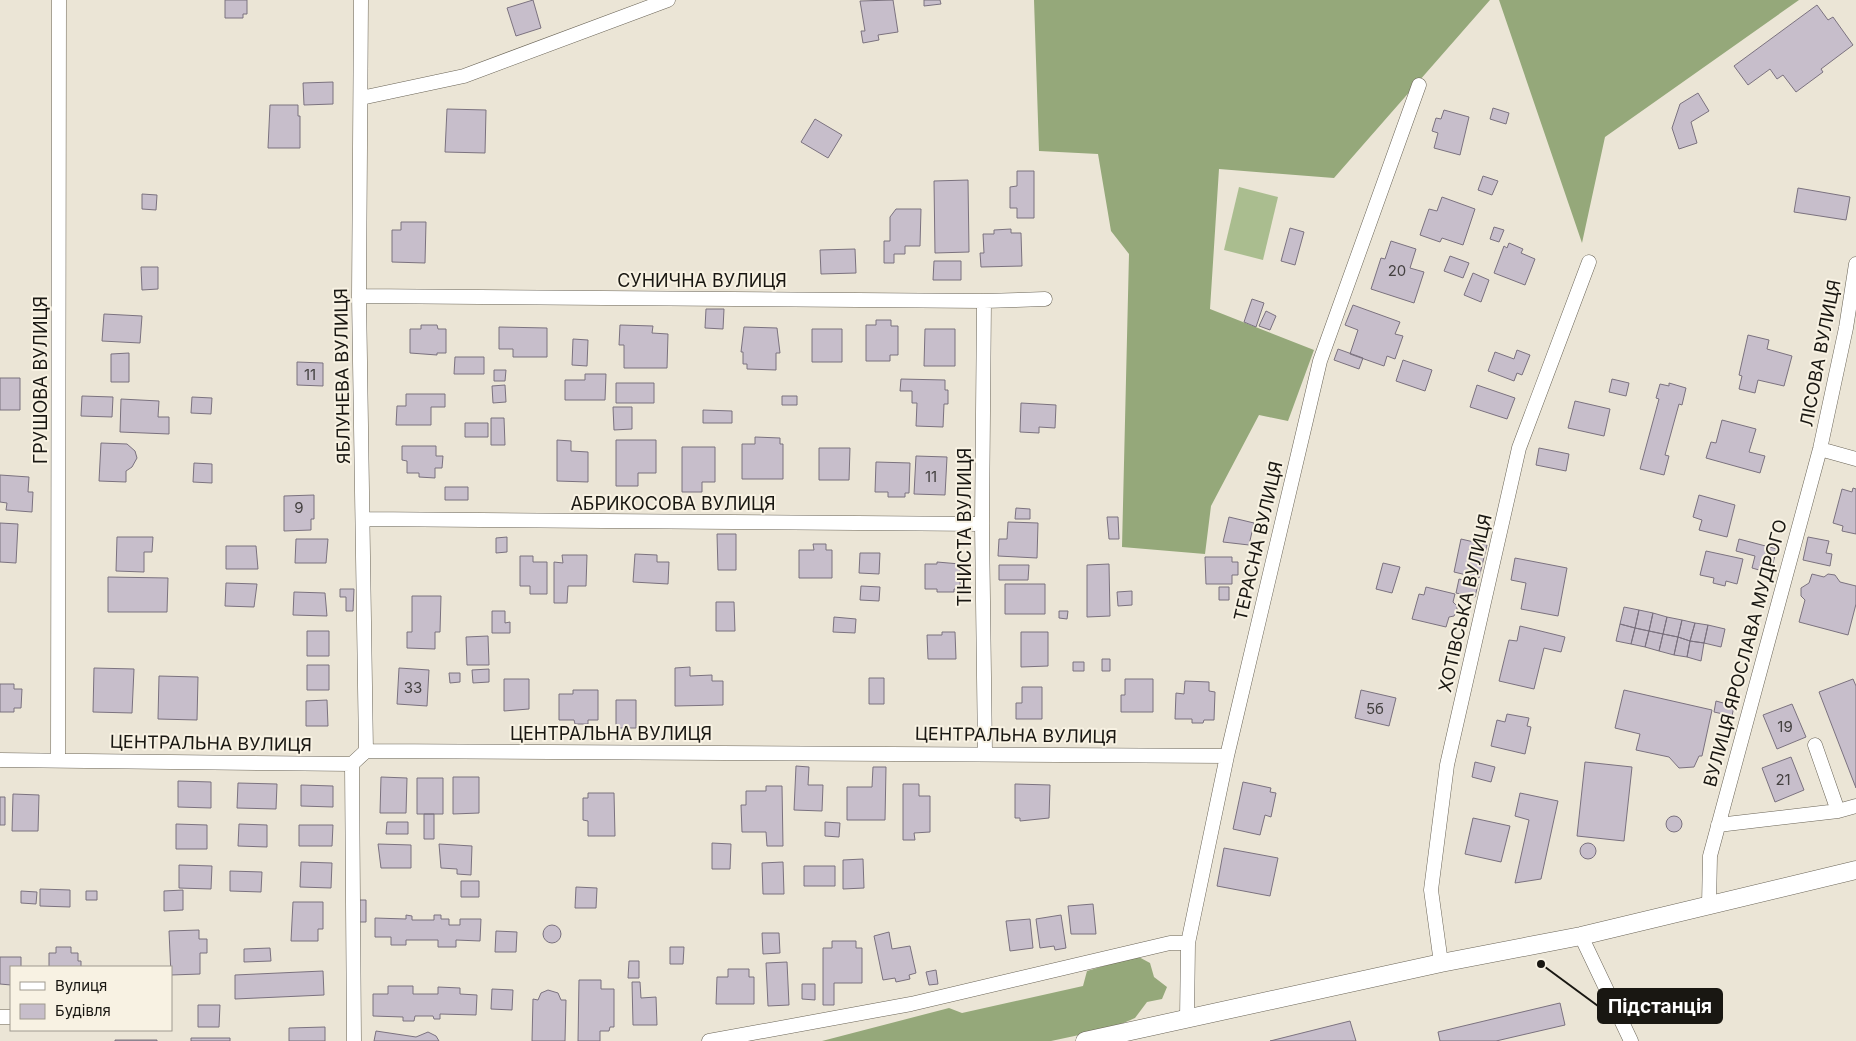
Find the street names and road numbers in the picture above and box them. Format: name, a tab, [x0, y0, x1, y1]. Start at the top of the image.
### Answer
street label: СУНИЧНА ВУЛИЦЯ	[617, 270, 787, 291]
street label: ЛІСОВА ВУЛИЦЯ	[1795, 278, 1845, 428]
street label: ЯБЛУНЕВА ВУЛИЦЯ	[330, 288, 354, 464]
street label: ГРУШОВА ВУЛИЦЯ	[30, 296, 51, 464]
street label: ТІНИСТА ВУЛИЦЯ	[954, 448, 975, 606]
street label: ТЕРАСНА ВУЛИЦЯ	[1229, 459, 1287, 623]
street label: АБРИКОСОВА ВУЛИЦЯ	[570, 493, 776, 514]
street label: ХОТІВСЬКА ВУЛИЦЯ	[1434, 512, 1496, 694]
street label: ВУЛИЦЯ ЯРОСЛАВА МУДРОГО	[1699, 517, 1791, 789]
street label: ЦЕНТРАЛЬНА ВУЛИЦЯ	[510, 723, 712, 744]
street label: ЦЕНТРАЛЬНА ВУЛИЦЯ	[915, 723, 1117, 747]
street label: ЦЕНТРАЛЬНА ВУЛИЦЯ	[110, 731, 312, 755]

